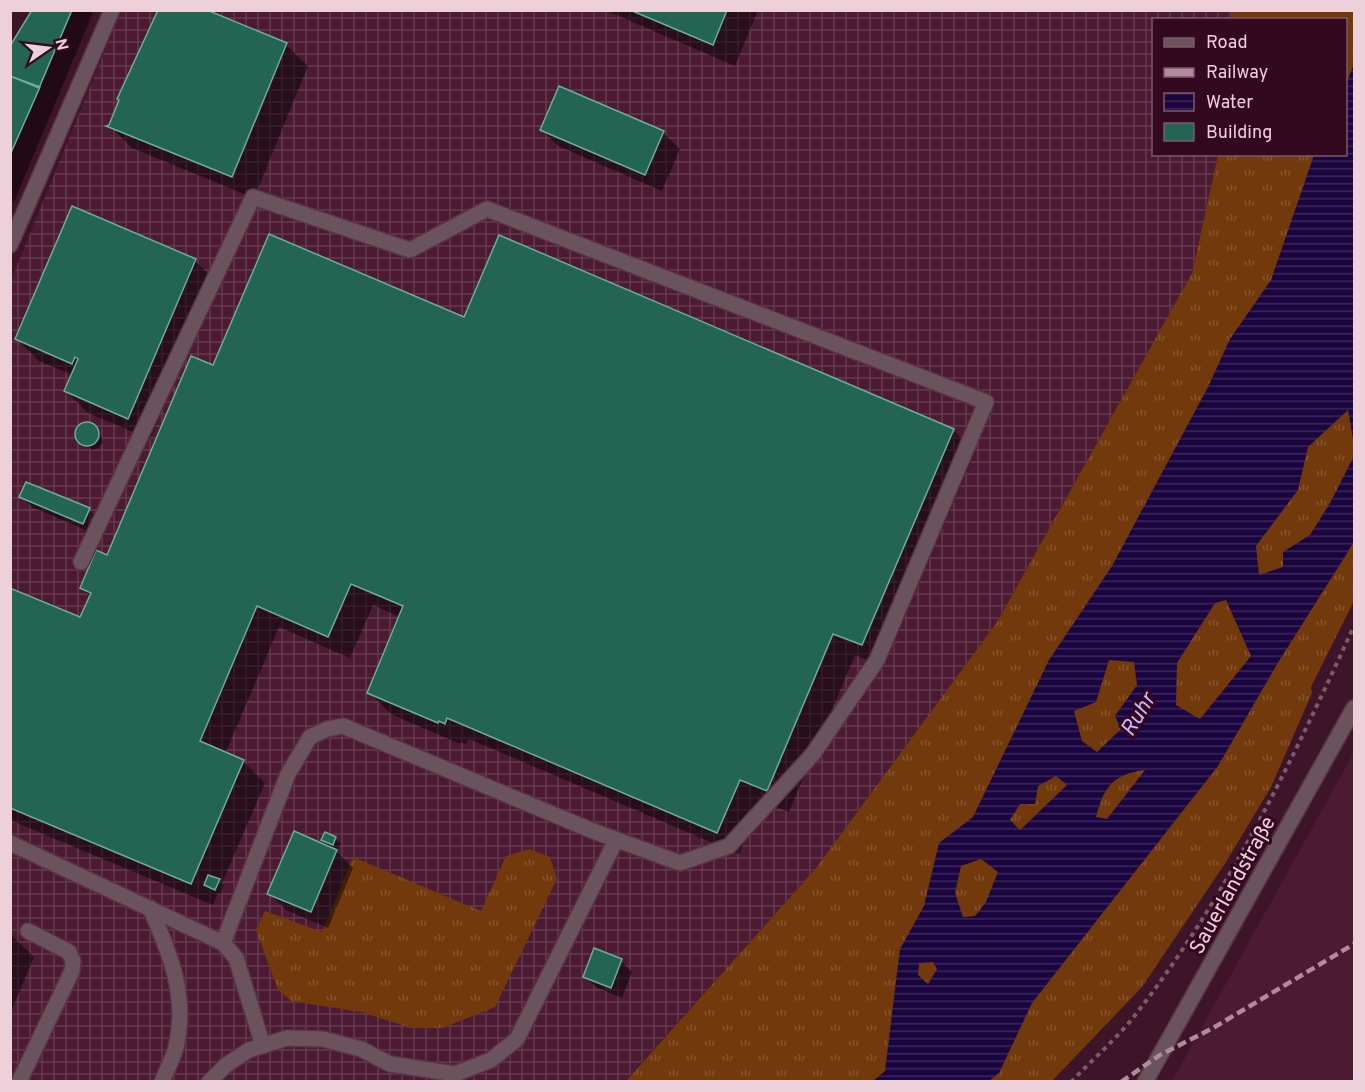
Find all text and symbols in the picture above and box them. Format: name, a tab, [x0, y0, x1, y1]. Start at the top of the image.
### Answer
north arrow	[18, 18, 78, 78]
legend	[1152, 18, 1347, 156]
text: Road	[1206, 32, 1248, 55]
text: N	[50, 37, 72, 53]
text: Railway	[1206, 62, 1268, 85]
text: Water	[1206, 92, 1253, 115]
text: Building	[1206, 122, 1272, 145]
water label: Ruhr	[1116, 687, 1163, 742]
street label: Sauerlandstraße	[1184, 812, 1282, 960]

